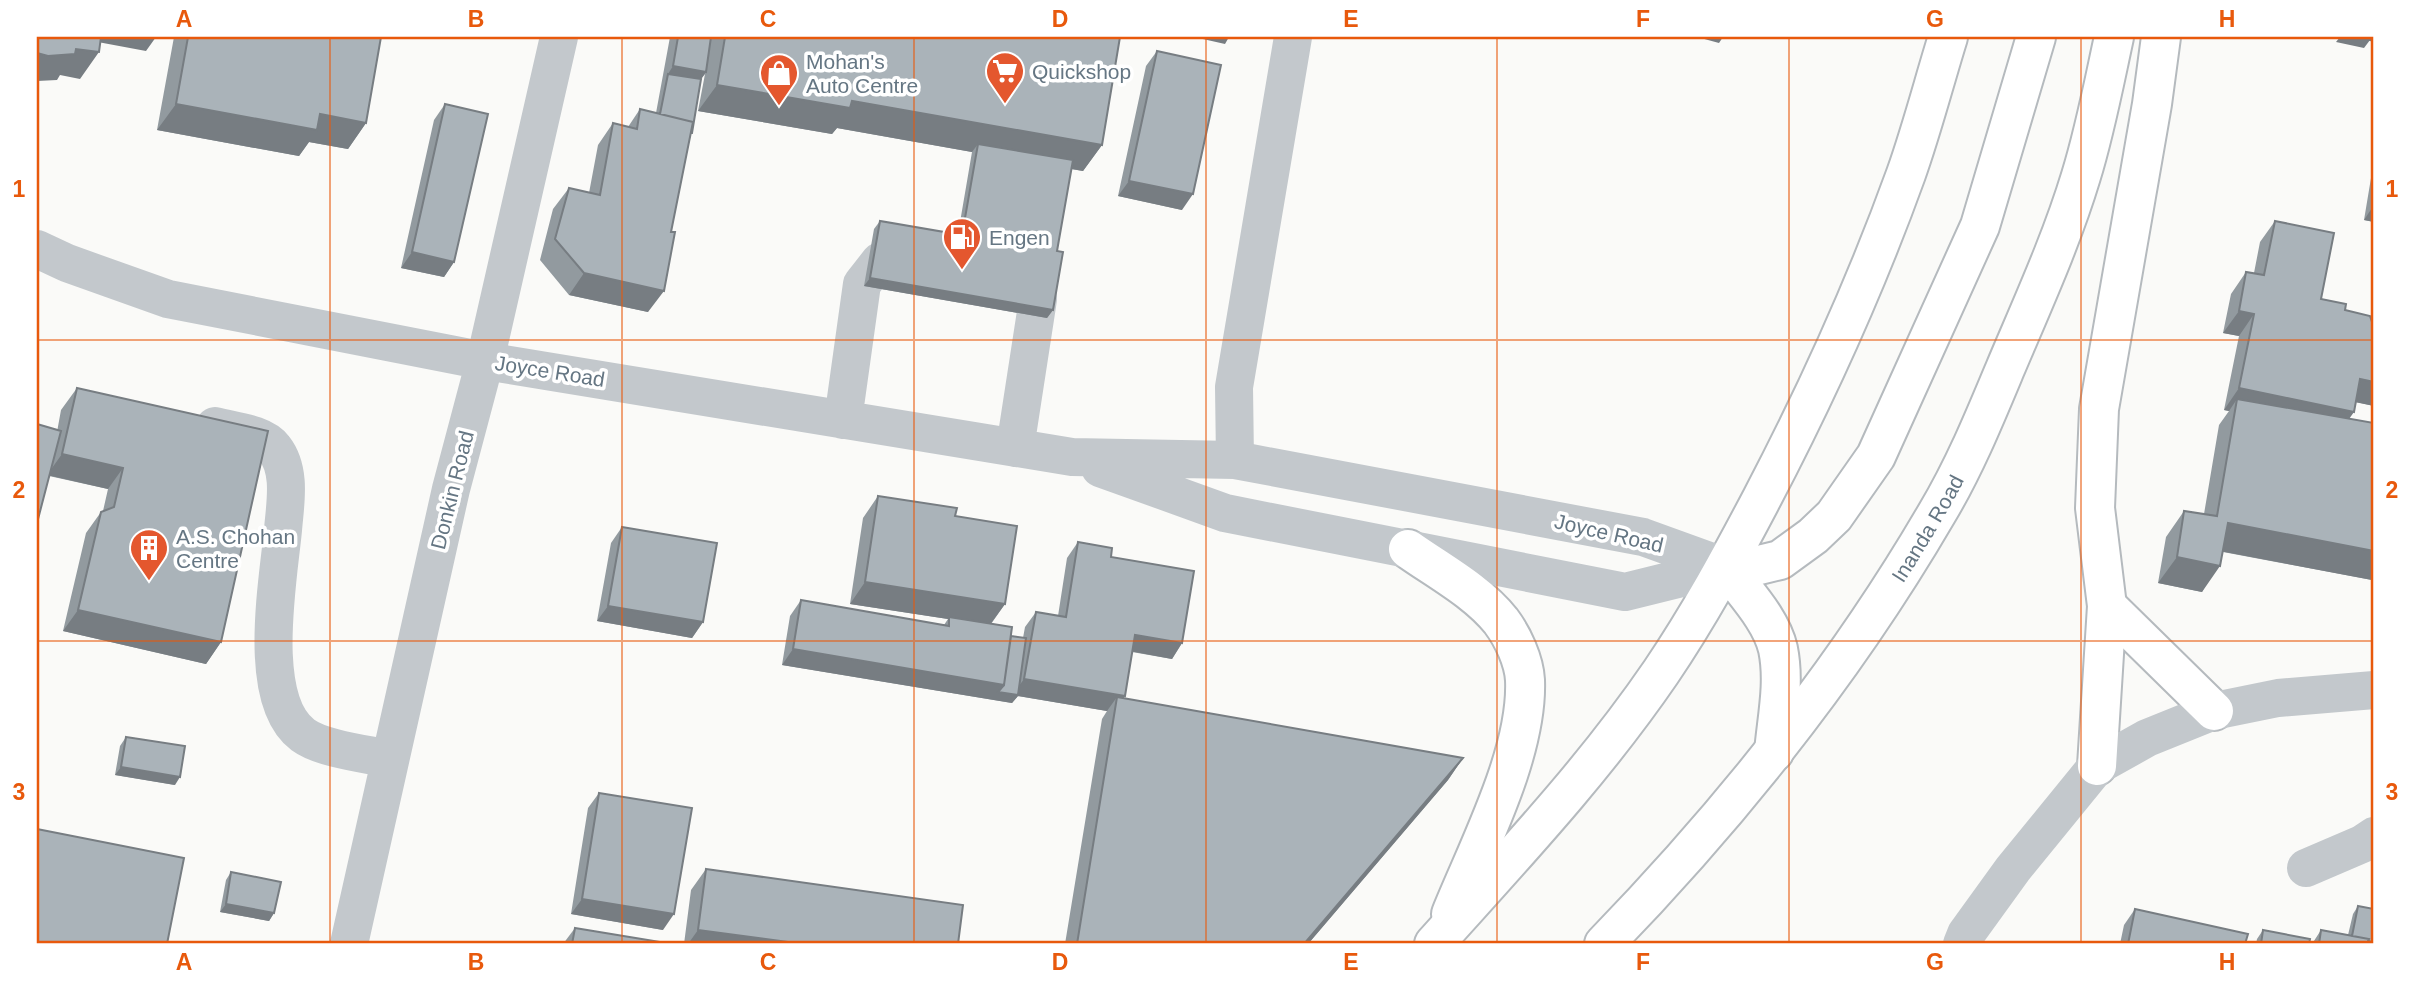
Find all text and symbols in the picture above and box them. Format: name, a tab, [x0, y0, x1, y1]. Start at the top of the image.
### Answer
text: A	[176, 6, 192, 32]
text: B	[468, 6, 484, 32]
text: C	[760, 6, 776, 32]
text: D	[1052, 6, 1068, 32]
text: E	[1343, 6, 1359, 32]
text: F	[1636, 6, 1650, 32]
text: G	[1926, 6, 1944, 32]
text: H	[2219, 6, 2235, 32]
place label: Mohan's Auto Centre	[806, 50, 918, 97]
supermarket icon: Quickshop	[984, 50, 1026, 105]
shop icon: Mohan's Auto Centre	[758, 52, 800, 107]
place label: Quickshop	[1032, 60, 1131, 83]
text: 1	[13, 176, 26, 202]
text: 1	[2386, 176, 2399, 202]
fuel station icon: Engen	[941, 216, 983, 271]
place label: Engen	[989, 226, 1050, 249]
street label: Joyce Road	[493, 351, 607, 391]
street label: Donkin Road	[426, 428, 478, 552]
street label: Inanda Road	[1887, 471, 1968, 586]
text: 2	[13, 477, 25, 503]
text: 2	[2386, 477, 2398, 503]
street label: Joyce Road	[1552, 509, 1666, 557]
place label: A.S. Chohan Centre	[176, 525, 295, 572]
building icon: A.S. Chohan Centre	[128, 527, 170, 582]
text: 3	[13, 779, 25, 805]
text: 3	[2386, 779, 2398, 805]
text: A	[176, 949, 192, 975]
text: B	[468, 949, 484, 975]
text: C	[760, 949, 776, 975]
text: D	[1052, 949, 1068, 975]
text: E	[1343, 949, 1359, 975]
text: F	[1636, 949, 1650, 975]
text: G	[1926, 949, 1944, 975]
text: H	[2219, 949, 2235, 975]

